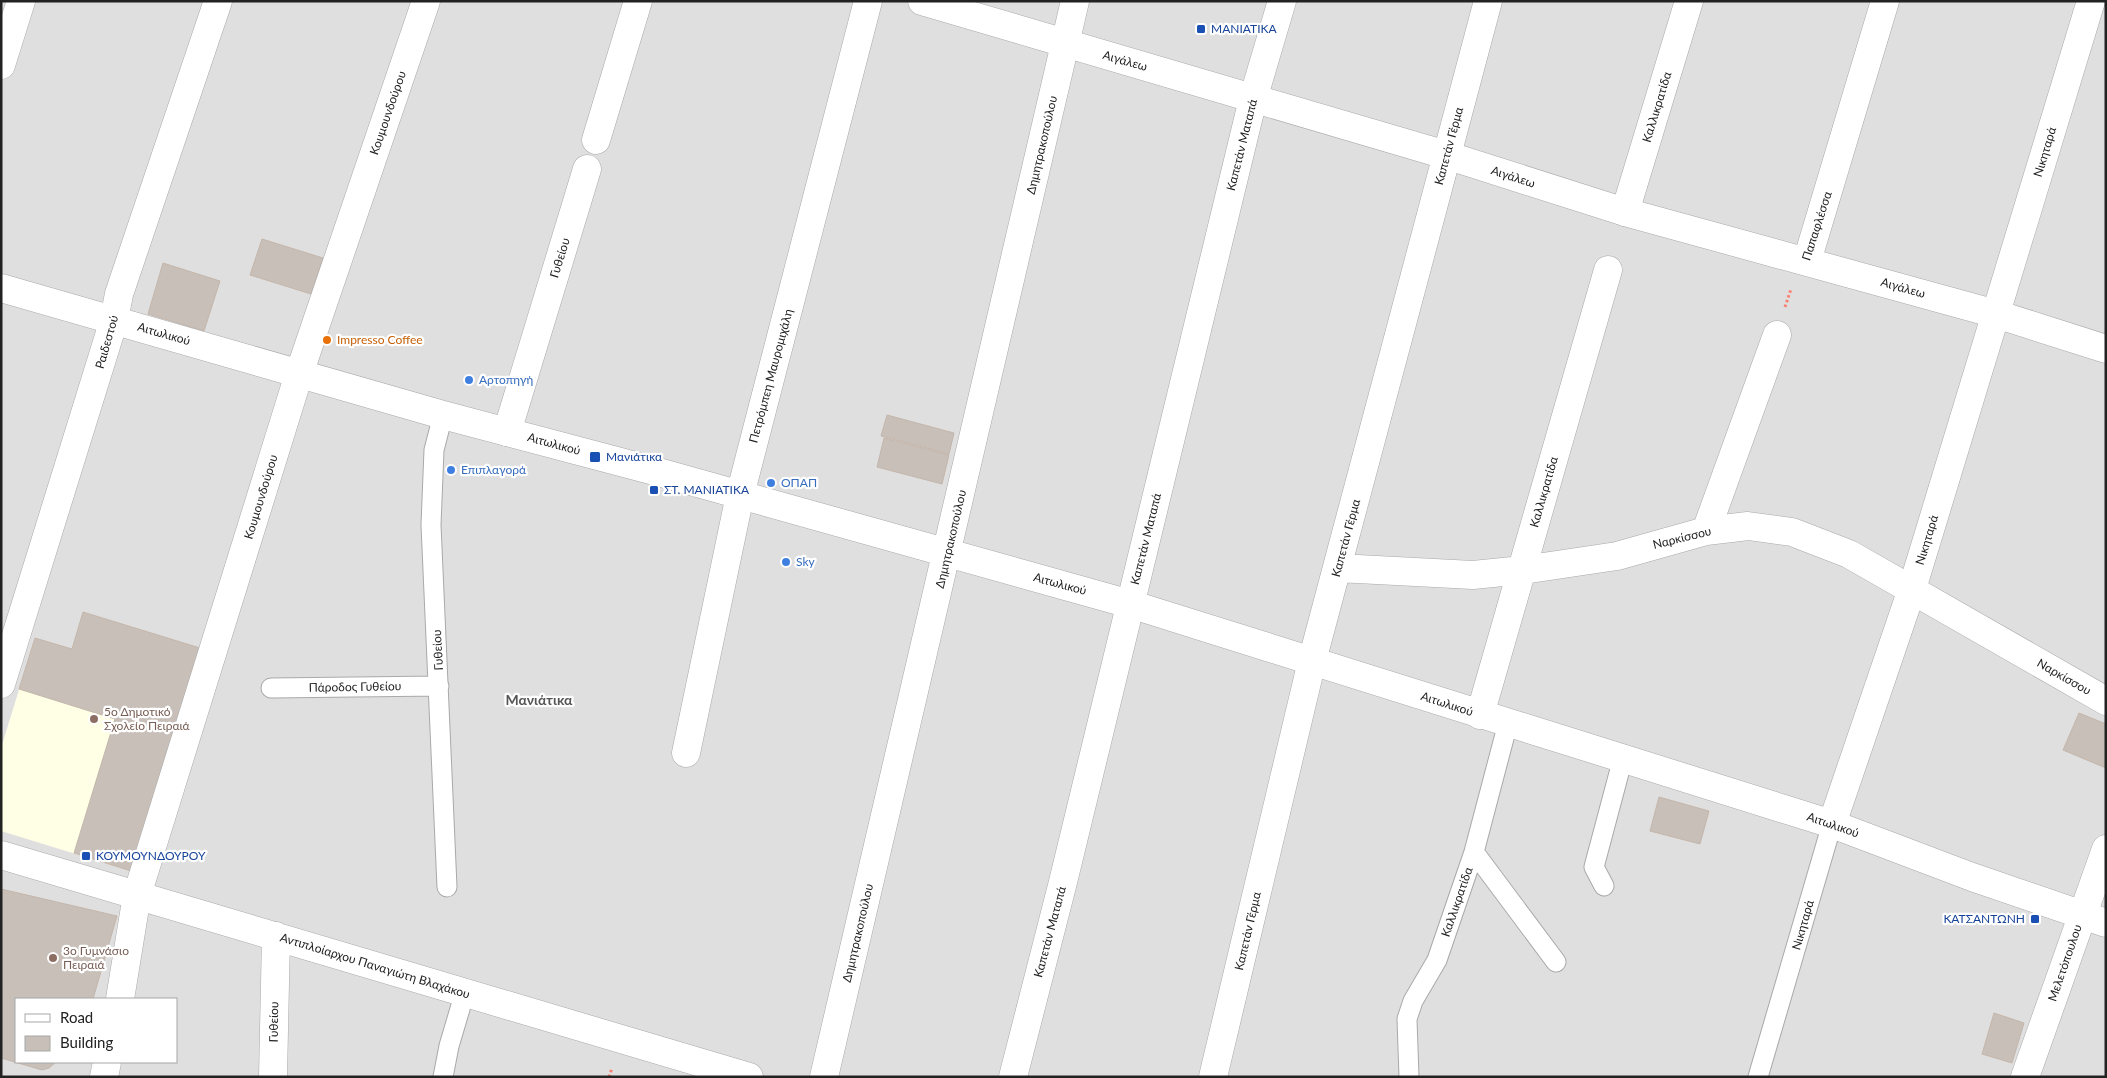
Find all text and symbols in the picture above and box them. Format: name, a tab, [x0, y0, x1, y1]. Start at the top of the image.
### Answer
place label: ΜΑΝΙΑΤΙΚΑ	[1211, 21, 1277, 36]
marker: ΜΑΝΙΑΤΙΚΑ	[1195, 23, 1207, 35]
street label: Αιγάλεω	[1101, 47, 1149, 74]
street label: Κουμουνδούρου	[366, 69, 409, 157]
street label: Καλλικρατίδα	[1639, 69, 1675, 144]
street label: Δημητρακοπούλου	[1023, 94, 1060, 196]
street label: Καπετάν Ματαπά	[1223, 97, 1260, 192]
street label: Καπετάν Γέρμα	[1431, 104, 1466, 187]
street label: Νικηταρά	[2030, 124, 2059, 179]
street label: Αιγάλεω	[1489, 162, 1537, 191]
street label: Παπαφλέσσα	[1798, 188, 1835, 263]
street label: Γυθείου	[546, 236, 573, 280]
street label: Αιγάλεω	[1879, 274, 1927, 301]
street label: Πετρόμπεη Μαυρομιχάλη	[745, 307, 796, 444]
street label: Ραιδεστού	[92, 313, 121, 370]
street label: Αιτωλικού	[136, 319, 192, 348]
place label: Impresso Coffee	[337, 332, 423, 347]
marker: Impresso Coffee	[321, 334, 333, 346]
place label: Αρτοπηγή	[479, 372, 533, 387]
marker: Αρτοπηγή	[463, 374, 475, 386]
street label: Αιτωλικού	[526, 429, 582, 458]
place label: Μανιάτικα	[606, 449, 663, 464]
marker: Μανιάτικα	[588, 450, 602, 464]
street label: Κουμουνδούρου	[241, 453, 281, 541]
street label: Καλλικρατίδα	[1526, 454, 1561, 529]
place label: Επιπλαγορά	[461, 462, 527, 477]
marker: Επιπλαγορά	[445, 464, 457, 476]
place label: ΟΠΑΠ	[781, 475, 817, 490]
marker: ΟΠΑΠ	[765, 477, 777, 489]
place label: ΣΤ. ΜΑΝΙΑΤΙΚΑ	[664, 482, 750, 497]
marker: ΣΤ. ΜΑΝΙΑΤΙΚΑ	[648, 484, 660, 496]
street label: Δημητρακοπούλου	[932, 488, 969, 590]
street label: Καπετάν Ματαπά	[1127, 491, 1164, 586]
street label: Καπετάν Γέρμα	[1328, 496, 1363, 579]
street label: Νικηταρά	[1912, 512, 1941, 567]
street label: Ναρκίσσου	[1651, 523, 1713, 552]
place label: Sky	[796, 554, 816, 569]
marker: Sky	[780, 556, 792, 568]
street label: Αιτωλικού	[1032, 569, 1088, 598]
street label: Γυθείου	[429, 629, 446, 671]
street label: Ναρκίσσου	[2035, 655, 2094, 698]
street label: Πάροδος Γυθείου	[308, 678, 402, 695]
street label: Αιτωλικού	[1419, 688, 1475, 719]
district label: Μανιάτικα	[505, 691, 573, 708]
place label: 5ο Δημοτικό Σχολείο Πειραιά	[104, 704, 191, 733]
marker: 5ο Δημοτικό Σχολείο Πειραιά	[88, 713, 100, 725]
street label: Αιτωλικού	[1805, 809, 1861, 840]
place label: ΚΟΥΜΟΥΝΔΟΥΡΟΥ	[96, 848, 206, 863]
marker: ΚΟΥΜΟΥΝΔΟΥΡΟΥ	[80, 850, 92, 862]
street label: Καλλικρατίδα	[1438, 864, 1476, 939]
street label: Δημητρακοπούλου	[839, 882, 876, 984]
street label: Καπετάν Ματαπά	[1030, 884, 1069, 979]
street label: Καπετάν Γέρμα	[1231, 889, 1264, 972]
street label: Νικηταρά	[1788, 897, 1817, 952]
place label: ΚΑΤΣΑΝΤΩΝΗ	[1943, 911, 2025, 926]
marker: ΚΑΤΣΑΝΤΩΝΗ	[2029, 913, 2041, 925]
street label: Μελετόπουλου	[2044, 922, 2085, 1003]
street label: Αντιπλοίαρχου Παναγιώτη Βλαχάκου	[278, 929, 472, 1002]
place label: 3ο Γυμνάσιο Πειραιά	[63, 943, 129, 972]
marker: 3ο Γυμνάσιο Πειραιά	[47, 952, 59, 964]
legend	[15, 998, 178, 1063]
street label: Γυθείου	[266, 1001, 281, 1043]
text: Road	[60, 1008, 93, 1026]
text: Building	[60, 1033, 113, 1051]

